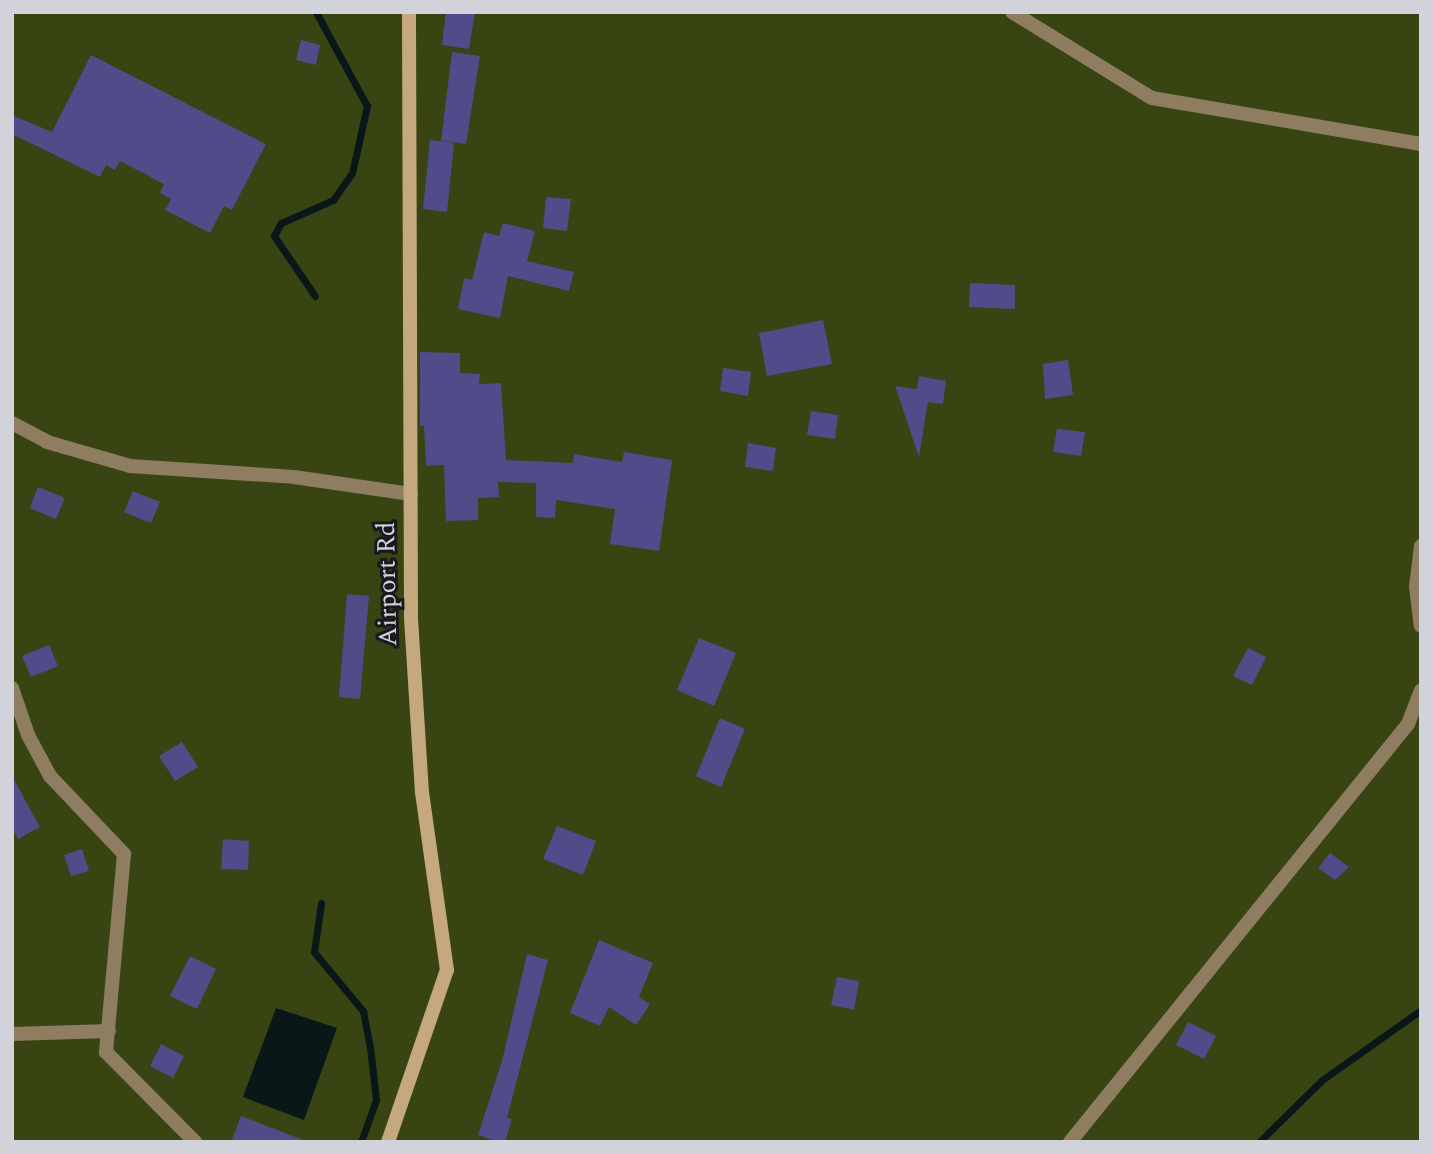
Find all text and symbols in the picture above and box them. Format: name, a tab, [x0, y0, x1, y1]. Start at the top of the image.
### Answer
street label: Airport Rd	[371, 521, 405, 647]

